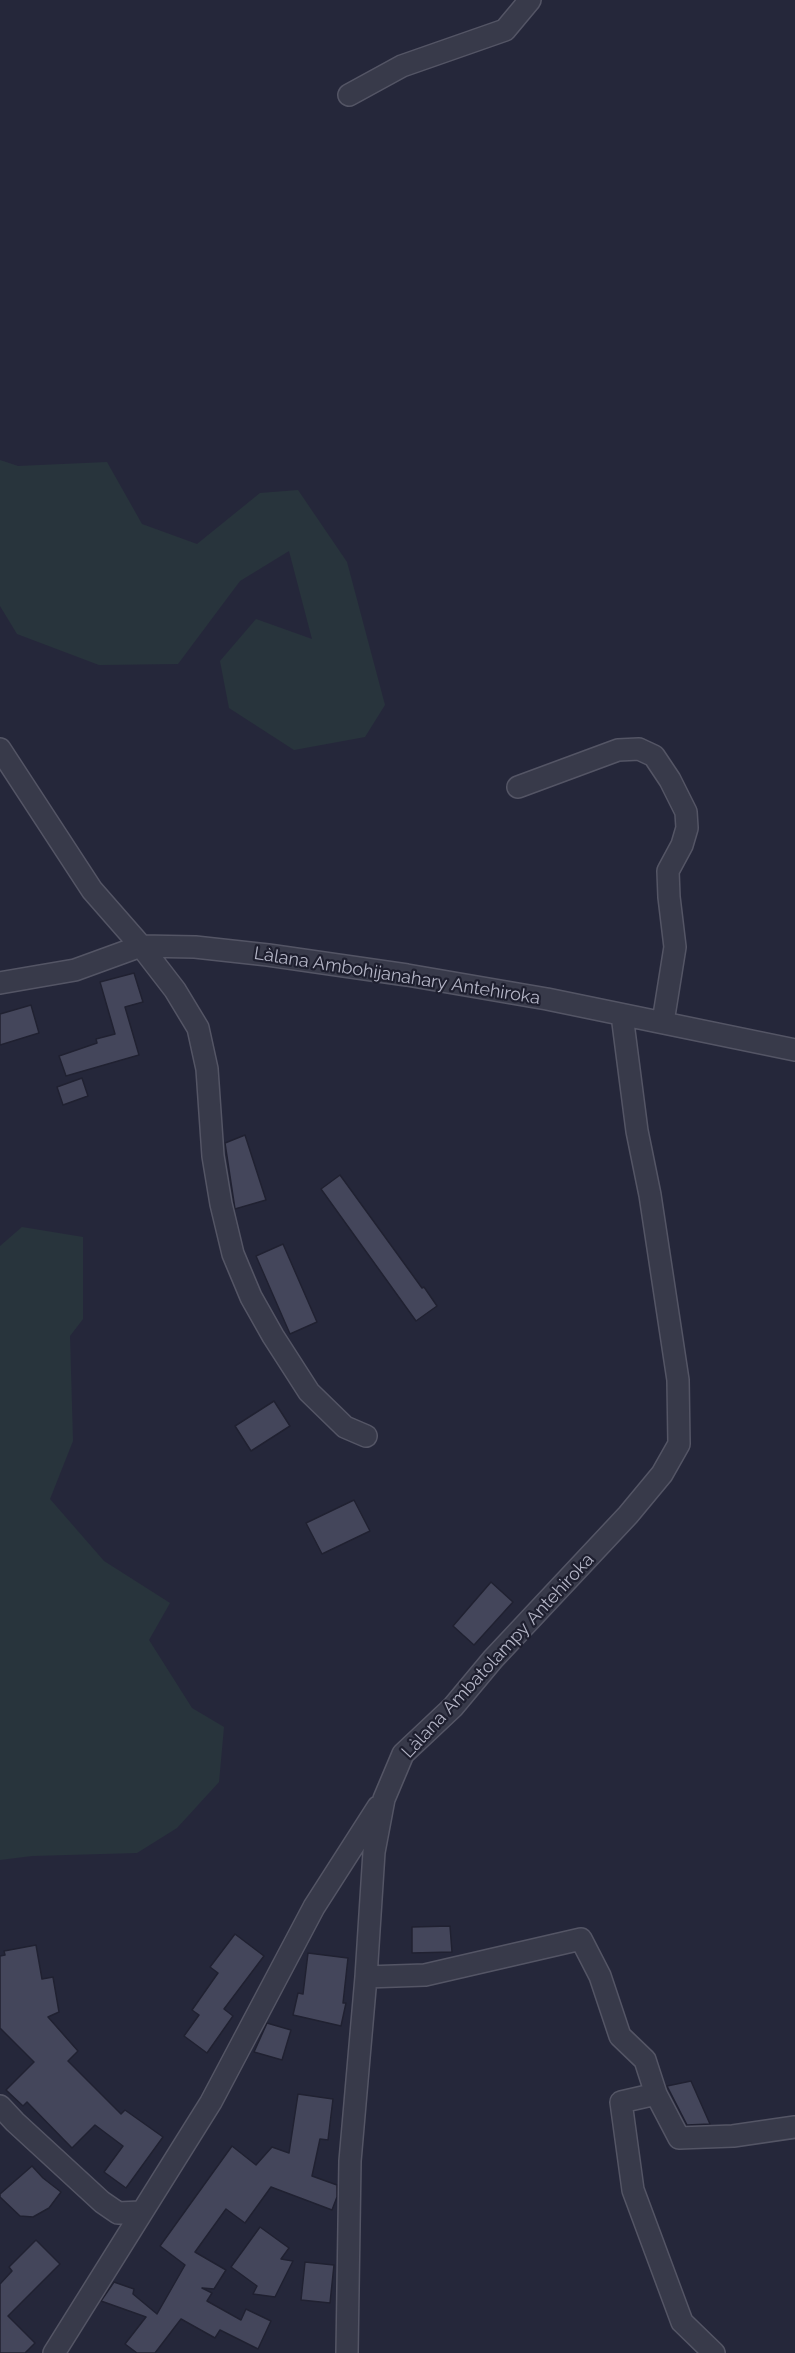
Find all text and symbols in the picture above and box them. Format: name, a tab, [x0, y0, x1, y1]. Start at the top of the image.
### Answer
street label: Làlana Ambohijanahary Antehiroka	[252, 943, 542, 1009]
street label: Làlana Ambatolampy Antehiroka	[397, 1549, 599, 1763]

